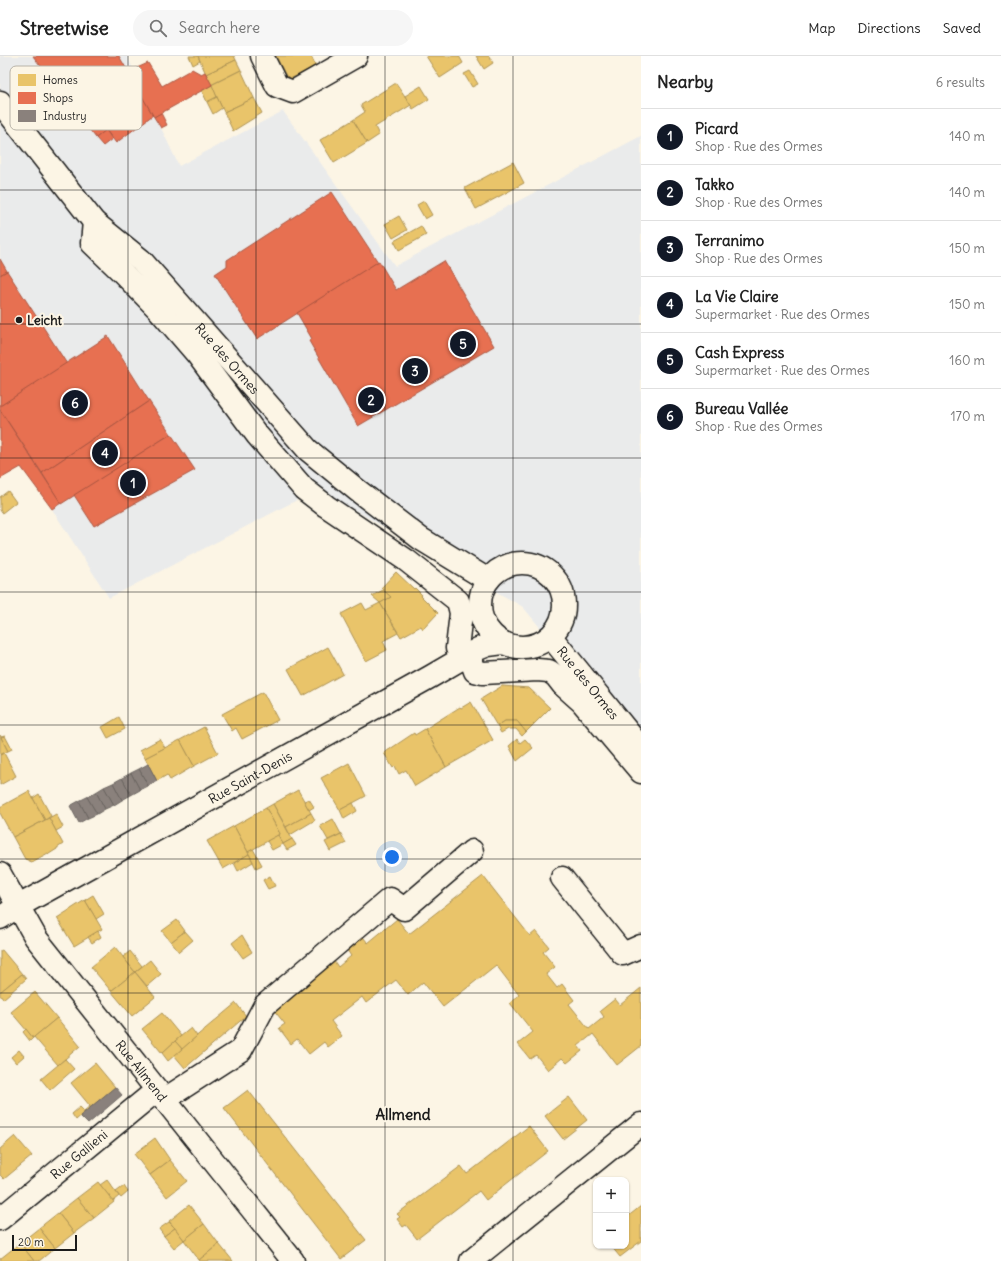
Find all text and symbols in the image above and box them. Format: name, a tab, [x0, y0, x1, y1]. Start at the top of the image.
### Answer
search box	[133, 10, 413, 46]
text: Streetwise	[20, 16, 109, 40]
icon: search	[147, 17, 169, 39]
text: Search here	[179, 18, 260, 37]
text: Map	[808, 19, 835, 37]
text: Directions	[857, 19, 921, 37]
text: Saved	[943, 19, 981, 37]
legend	[10, 66, 142, 130]
text: Nearby	[657, 71, 713, 93]
text: Homes	[43, 73, 78, 87]
text: 6 results	[936, 74, 985, 91]
text: Shops	[43, 91, 73, 105]
text: Industry	[43, 109, 86, 123]
text: Picard	[695, 119, 738, 138]
text: 1	[667, 128, 673, 145]
text: 140 m	[949, 128, 985, 145]
text: Shop · Rue des Ormes	[695, 138, 823, 155]
text: Takko	[695, 175, 734, 194]
text: 2	[666, 184, 674, 201]
text: 140 m	[949, 184, 985, 201]
text: Shop · Rue des Ormes	[695, 194, 823, 211]
text: Terranimo	[695, 231, 764, 250]
text: 3	[666, 240, 674, 257]
text: 150 m	[949, 240, 985, 257]
text: Shop · Rue des Ormes	[695, 250, 823, 267]
text: La Vie Claire	[695, 287, 779, 306]
text: 4	[666, 296, 674, 313]
text: 150 m	[949, 296, 985, 313]
text: Supermarket · Rue des Ormes	[695, 306, 870, 323]
place label: Leicht	[27, 312, 63, 329]
marker: Leicht	[14, 315, 24, 325]
street label: Rue des Ormes	[191, 320, 263, 398]
pin: 5	[450, 329, 476, 359]
text: Cash Express	[695, 343, 784, 362]
text: 5	[666, 352, 674, 369]
text: 160 m	[949, 352, 985, 369]
pin: 3	[402, 356, 428, 386]
text: Supermarket · Rue des Ormes	[695, 362, 870, 379]
pin: 2	[358, 385, 384, 415]
pin: 6	[62, 388, 88, 418]
text: Bureau Vallée	[695, 399, 788, 418]
text: 6	[666, 408, 674, 425]
text: 170 m	[950, 408, 985, 425]
text: Shop · Rue des Ormes	[695, 418, 823, 435]
pin: 4	[92, 438, 118, 468]
pin: 1	[120, 468, 146, 498]
street label: Rue des Ormes	[553, 643, 623, 723]
street label: Rue Saint-Denis	[205, 748, 295, 808]
your location	[382, 847, 402, 867]
street label: Rue Allmend	[112, 1037, 171, 1105]
district label: Allmend	[375, 1105, 431, 1124]
street label: Rue Gallieni	[47, 1126, 111, 1183]
map controls	[593, 1177, 629, 1249]
button: +	[593, 1177, 629, 1213]
button: −	[593, 1213, 629, 1249]
scale bar	[12, 1233, 77, 1252]
text: 20 m	[18, 1235, 44, 1249]

